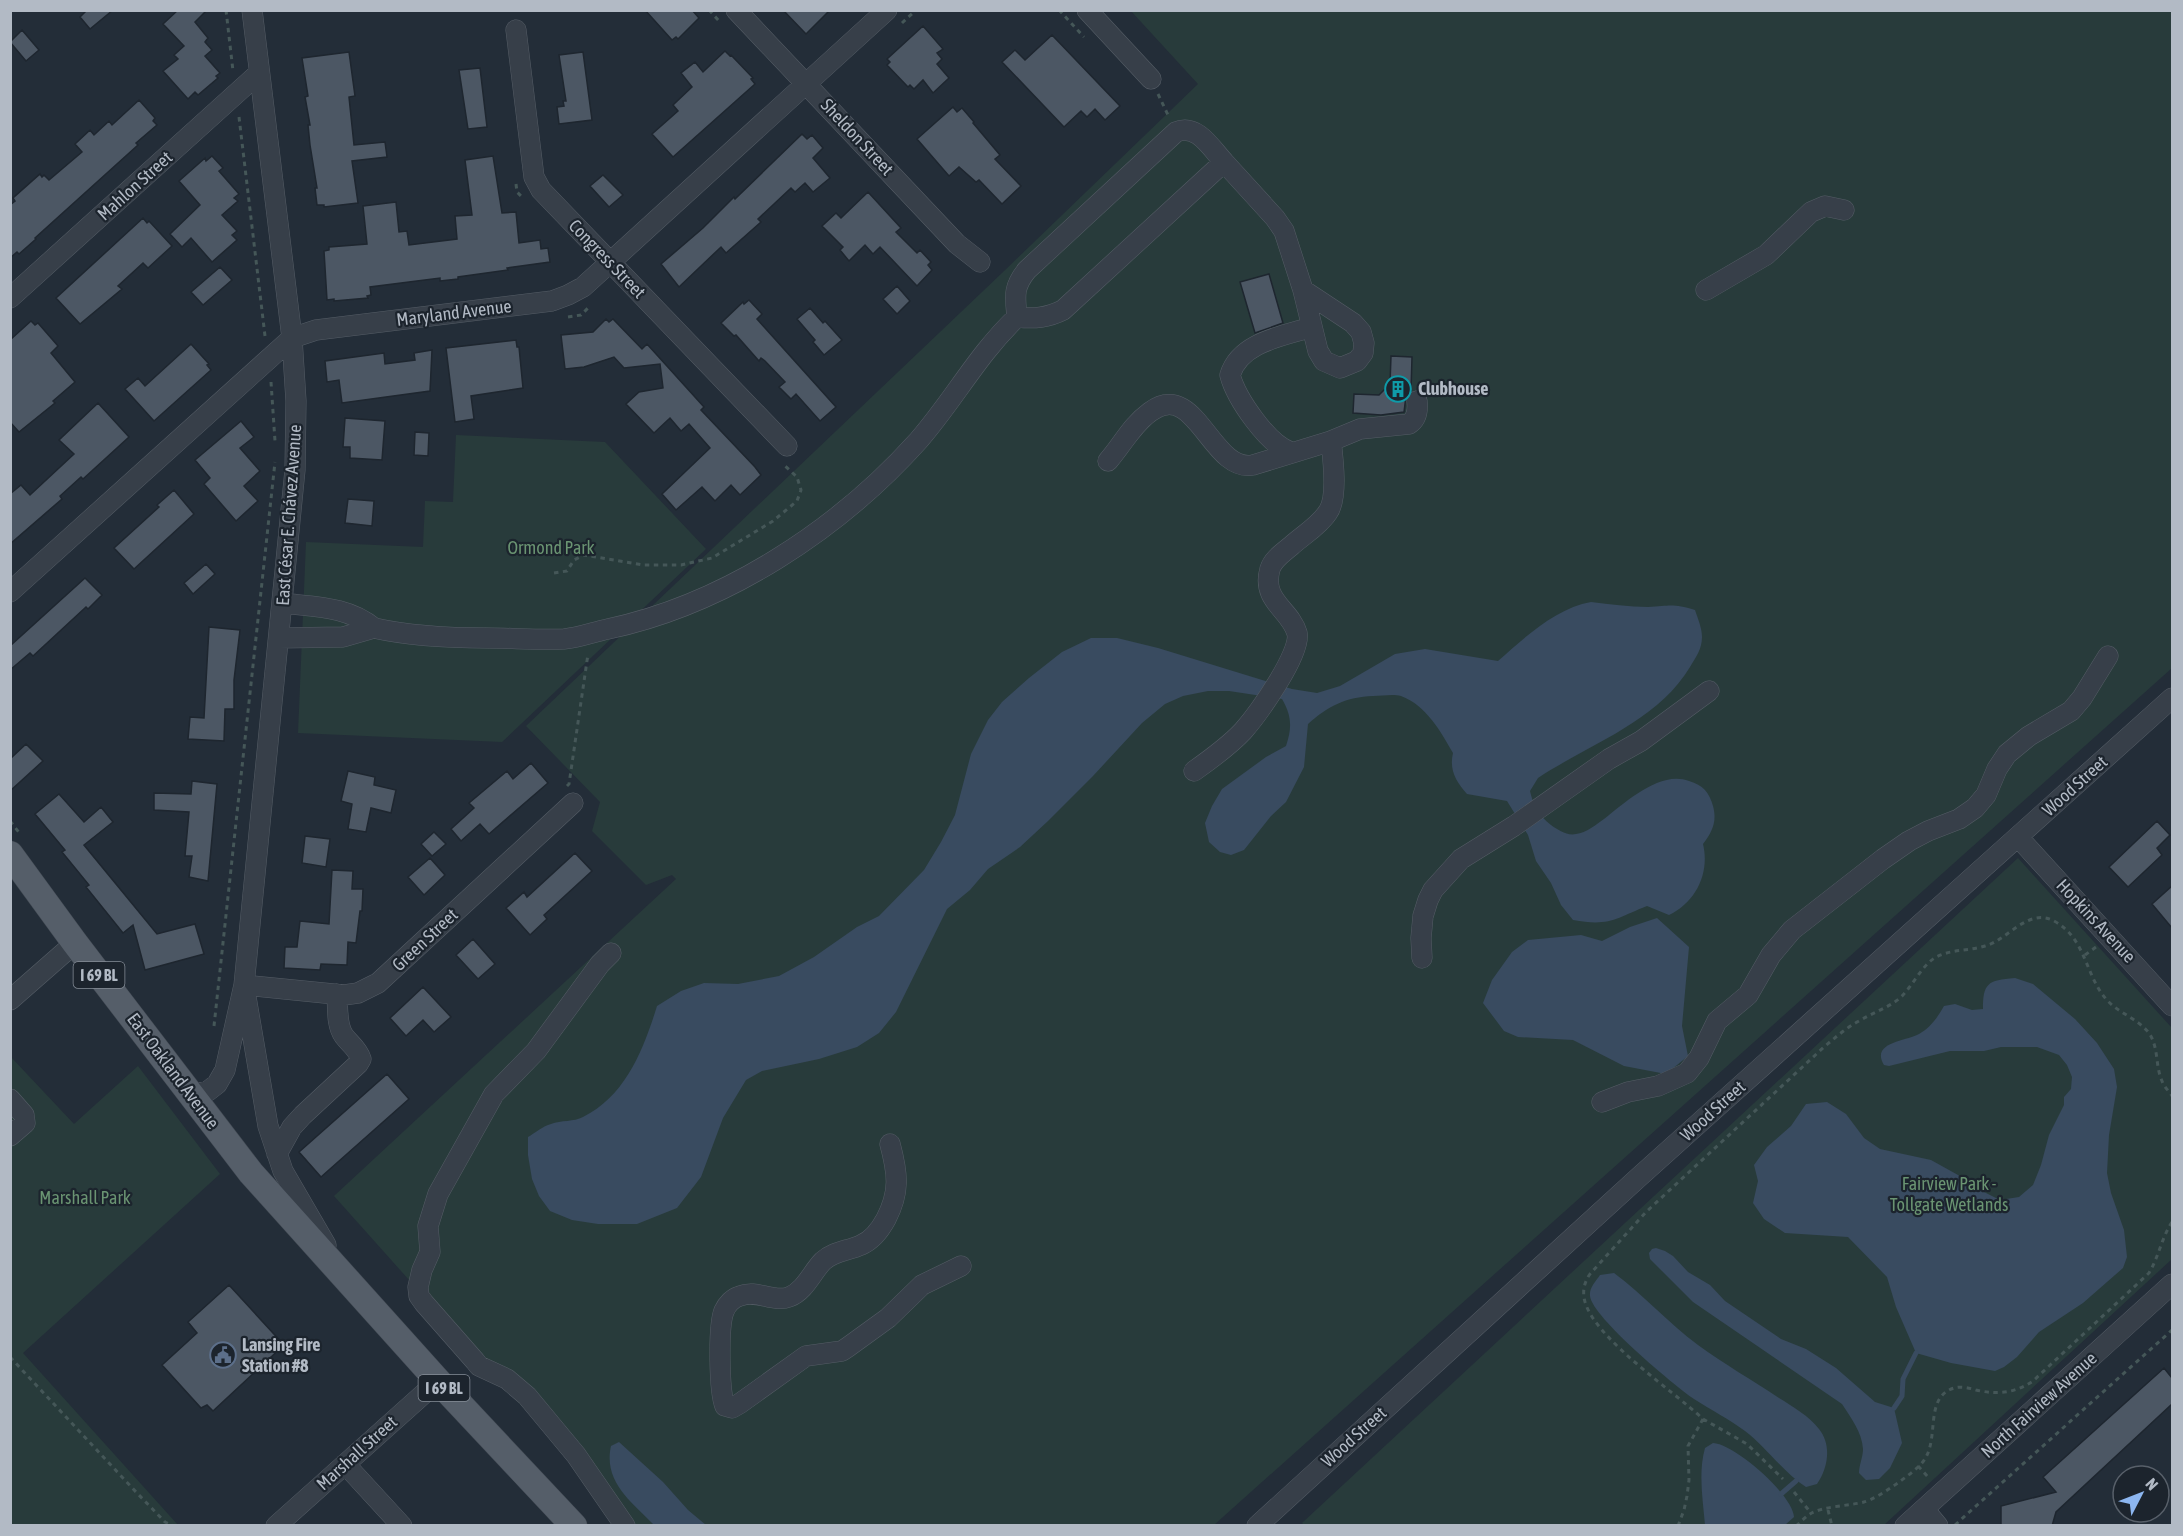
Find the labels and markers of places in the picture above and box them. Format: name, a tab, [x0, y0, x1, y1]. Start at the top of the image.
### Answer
building icon: Clubhouse	[1383, 374, 1413, 404]
place label: Clubhouse	[1418, 378, 1489, 399]
place label: Lansing Fire Station #8	[242, 1334, 320, 1376]
public building icon: Lansing Fire Station #8	[208, 1340, 238, 1370]

